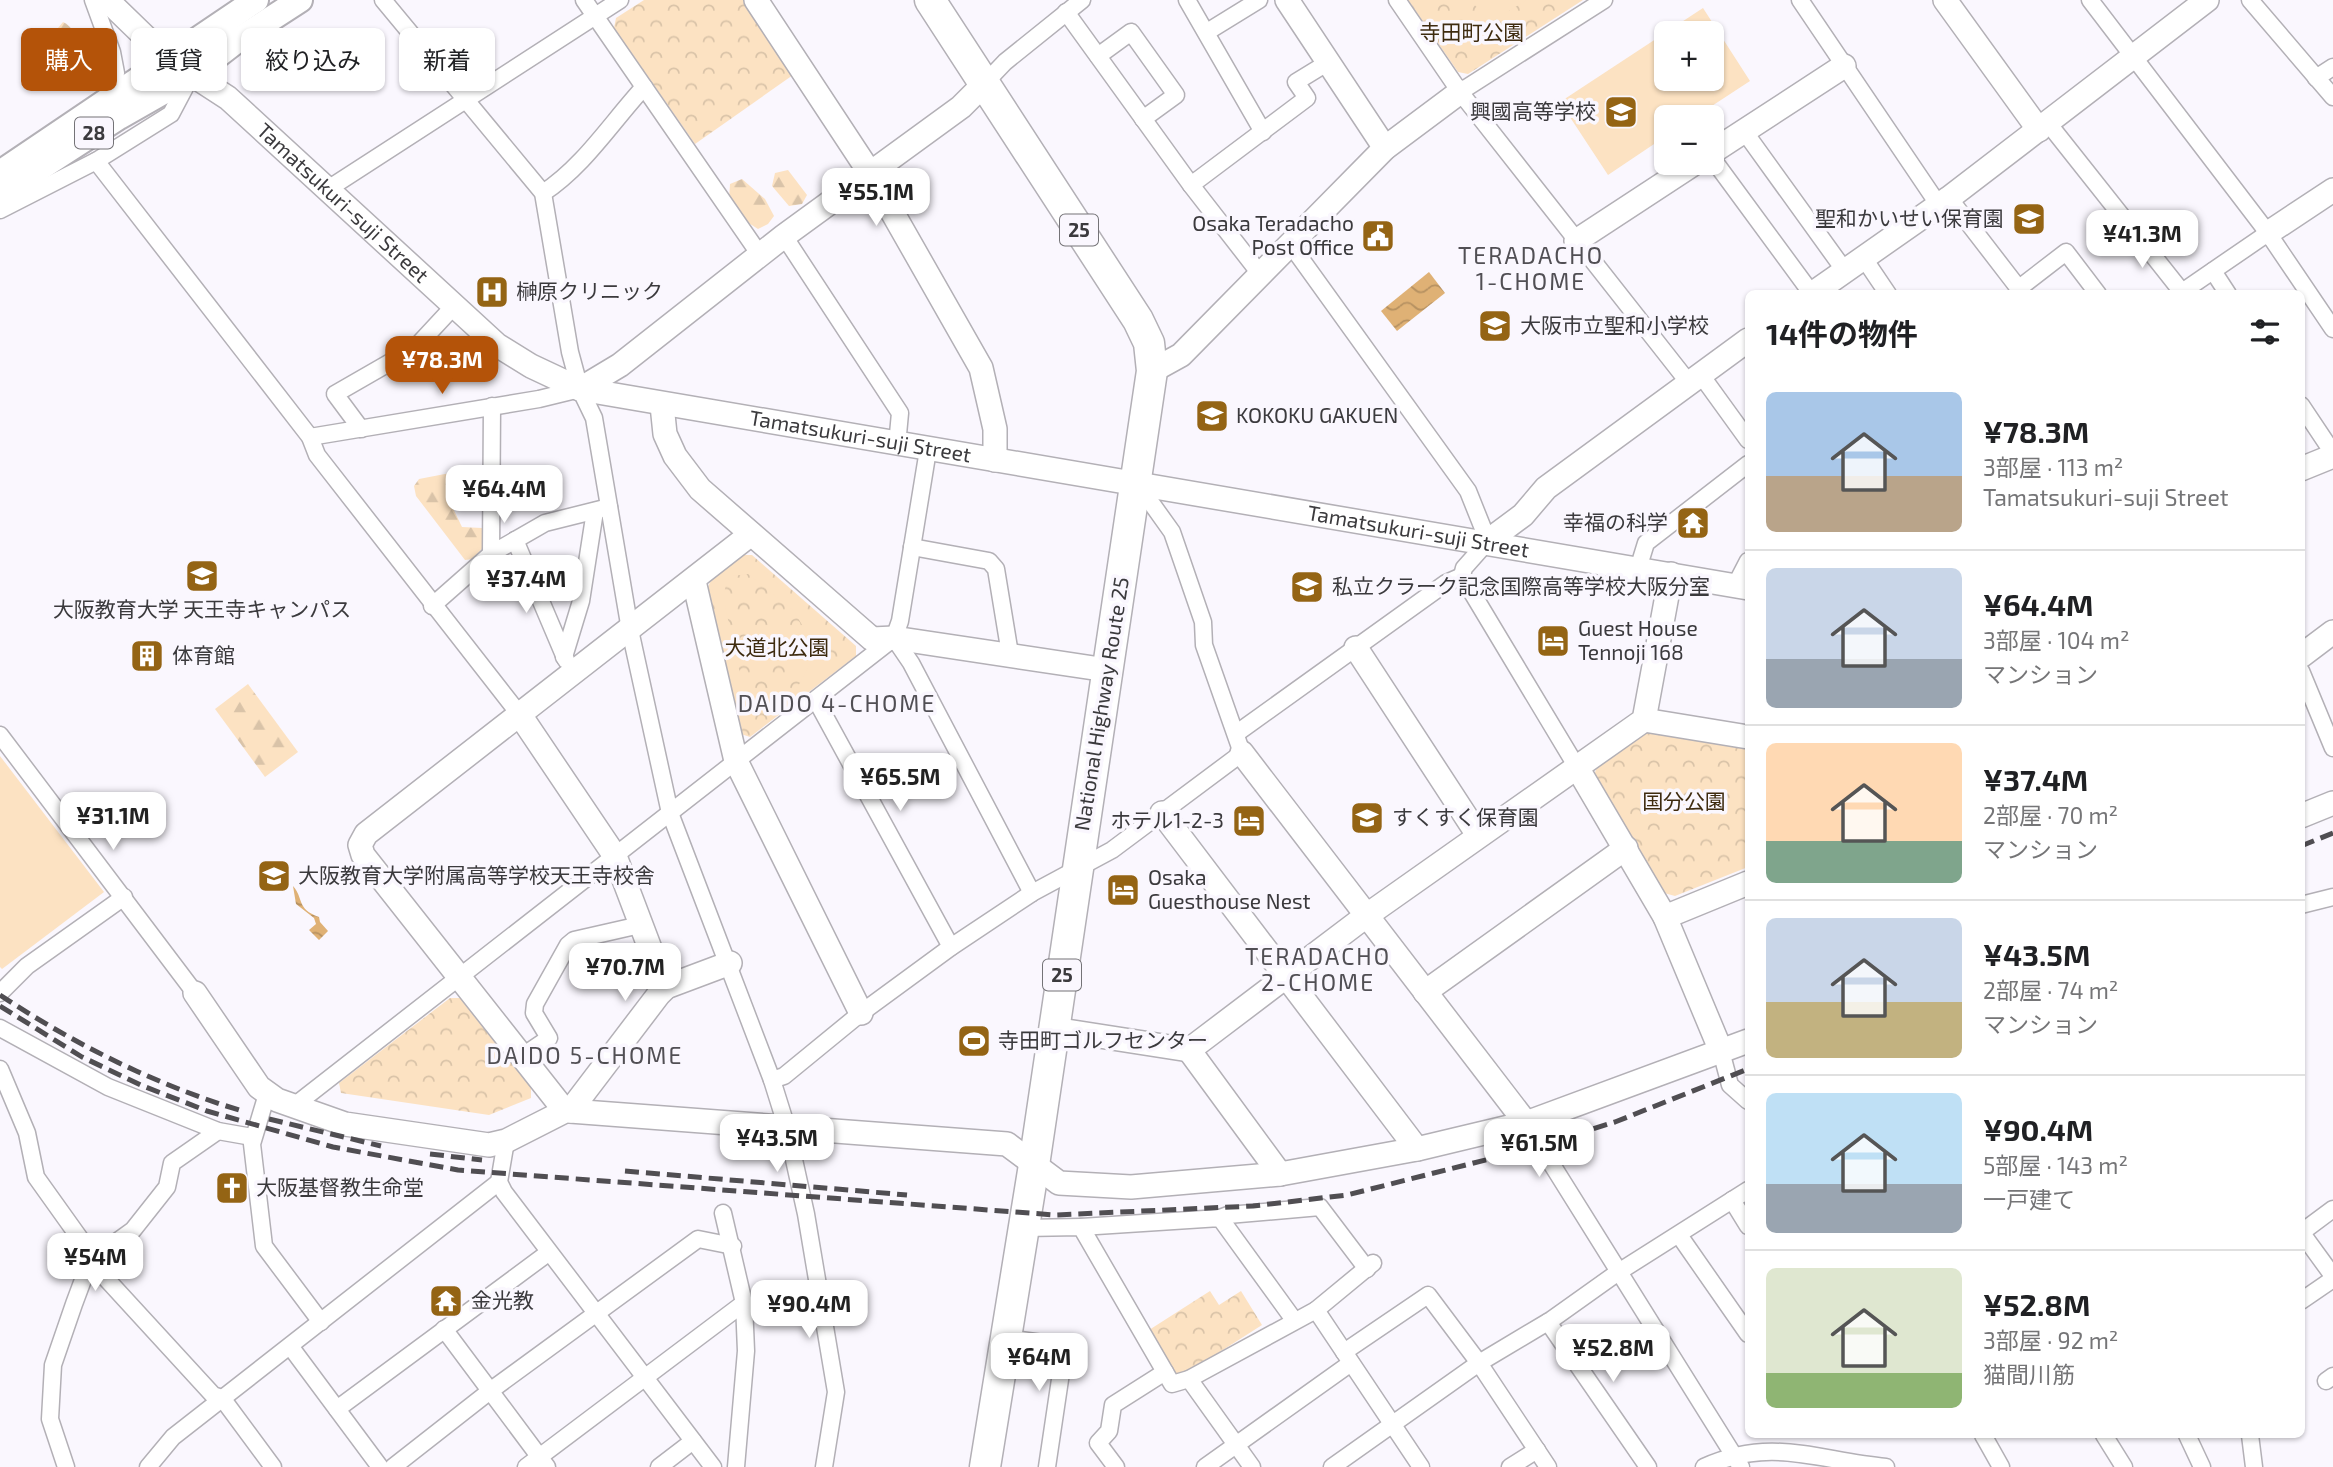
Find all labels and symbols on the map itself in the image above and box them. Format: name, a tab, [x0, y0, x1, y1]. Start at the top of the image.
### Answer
park label: 寺田町公園	[1420, 19, 1525, 44]
school or university icon: 興國高等学校	[1602, 93, 1640, 131]
place label: 興國高等学校	[1470, 98, 1596, 123]
street label: Tamatsukuri-suji Street	[253, 117, 435, 287]
road number: 28	[75, 118, 113, 148]
pin: ¥55.1M	[819, 168, 933, 228]
school or university icon: 聖和かいせい保育園	[2010, 200, 2048, 238]
place label: 聖和かいせい保育園	[1815, 205, 2004, 230]
place label: Osaka Teradacho Post Office	[1192, 210, 1354, 259]
pin: ¥41.3M	[2085, 210, 2199, 270]
road number: 25	[1060, 214, 1098, 246]
public building icon: Osaka Teradacho Post Office	[1359, 217, 1397, 255]
district label: TERADACHO 1-CHOME	[1458, 241, 1604, 295]
hospital icon: 榊原クリニック	[473, 273, 511, 311]
place label: 榊原クリニック	[516, 278, 663, 303]
school or university icon: 大阪市立聖和小学校	[1476, 307, 1514, 345]
place label: 大阪市立聖和小学校	[1520, 312, 1709, 337]
pin: ¥78.3M	[385, 336, 499, 396]
school or university icon: KOKOKU GAKUEN	[1193, 397, 1231, 435]
place label: KOKOKU GAKUEN	[1236, 402, 1398, 427]
street label: Tamatsukuri-suji Street	[748, 404, 973, 466]
pin: ¥64.4M	[447, 466, 561, 525]
street label: Tamatsukuri-suji Street	[1306, 499, 1531, 561]
temple icon: 幸福の科学	[1674, 504, 1712, 542]
place label: 幸福の科学	[1563, 509, 1668, 534]
pin: ¥37.4M	[469, 556, 583, 615]
school or university icon: 大阪教育大学 天王寺キャンパス	[183, 557, 221, 595]
school or university icon: 私立クラーク記念国際高等学校大阪分室	[1288, 568, 1326, 606]
place label: 私立クラーク記念国際高等学校大阪分室	[1332, 573, 1710, 598]
street label: National Highway Route 25	[1068, 575, 1133, 832]
place label: 大阪教育大学 天王寺キャンパス	[53, 596, 351, 621]
place label: Guest House Tennoji 168	[1578, 615, 1698, 665]
hotel icon: Guest House Tennoji 168	[1534, 622, 1572, 660]
park label: 大道北公園	[725, 634, 830, 659]
building icon: 体育館	[128, 637, 166, 675]
place label: 体育館	[172, 642, 235, 667]
district label: DAIDO 4-CHOME	[738, 689, 936, 717]
pin: ¥65.5M	[843, 754, 957, 813]
park label: 国分公園	[1642, 788, 1726, 813]
pin: ¥31.1M	[56, 792, 170, 852]
school or university icon: すくすく保育園	[1348, 799, 1386, 837]
hotel icon: ホテル1-2-3	[1230, 802, 1268, 840]
place label: すくすく保育園	[1392, 804, 1539, 829]
place label: ホテル1-2-3	[1110, 807, 1224, 832]
school or university icon: 大阪教育大学附属高等学校天王寺校舎	[255, 857, 293, 895]
place label: 大阪教育大学附属高等学校天王寺校舎	[298, 862, 655, 887]
place label: Osaka Guesthouse Nest	[1148, 864, 1311, 913]
hotel icon: Osaka Guesthouse Nest	[1104, 871, 1142, 909]
district label: TERADACHO 2-CHOME	[1245, 942, 1391, 996]
pin: ¥70.7M	[568, 944, 682, 1003]
road number: 25	[1043, 959, 1081, 990]
sports icon: 寺田町ゴルフセンター	[955, 1022, 993, 1060]
place label: 寺田町ゴルフセンター	[998, 1027, 1208, 1052]
district label: DAIDO 5-CHOME	[487, 1041, 683, 1069]
pin: ¥43.5M	[720, 1114, 834, 1174]
pin: ¥61.5M	[1482, 1120, 1596, 1179]
church icon: 大阪基督教生命堂	[213, 1169, 251, 1207]
place label: 大阪基督教生命堂	[256, 1174, 424, 1199]
pin: ¥54M	[54, 1234, 136, 1293]
pin: ¥90.4M	[752, 1280, 866, 1340]
temple icon: 金光教	[427, 1282, 465, 1320]
place label: 金光教	[471, 1287, 534, 1312]
pin: ¥52.8M	[1556, 1324, 1670, 1384]
pin: ¥64M	[998, 1334, 1080, 1393]

